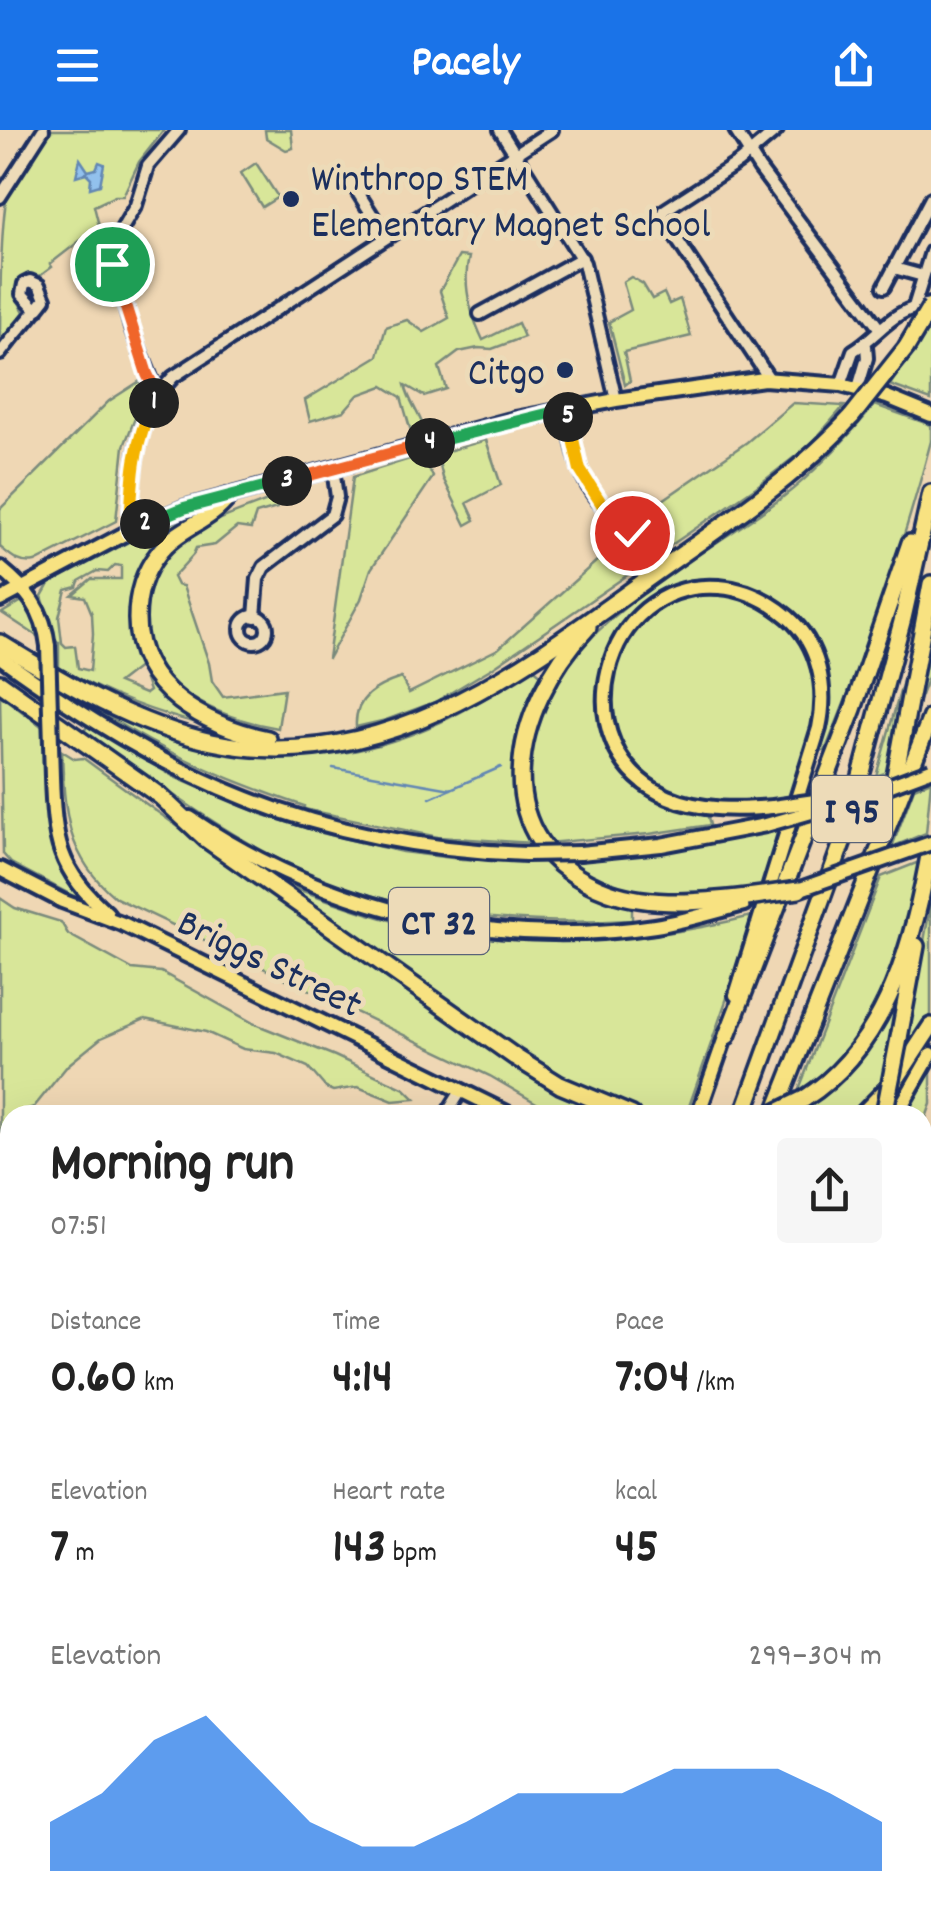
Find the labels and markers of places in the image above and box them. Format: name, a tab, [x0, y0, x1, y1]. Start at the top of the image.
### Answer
place label: Winthrop STEM Elementary Magnet School	[311, 154, 710, 257]
marker: Winthrop STEM Elementary Magnet School	[280, 188, 302, 210]
pin	[70, 222, 155, 307]
place label: Citgo	[468, 348, 545, 405]
marker: Citgo	[554, 359, 576, 381]
pin: 1	[129, 378, 179, 428]
pin: 5	[543, 392, 593, 442]
pin: 4	[405, 418, 455, 468]
pin: 3	[262, 456, 312, 506]
pin	[590, 491, 675, 576]
pin: 2	[120, 499, 170, 549]

